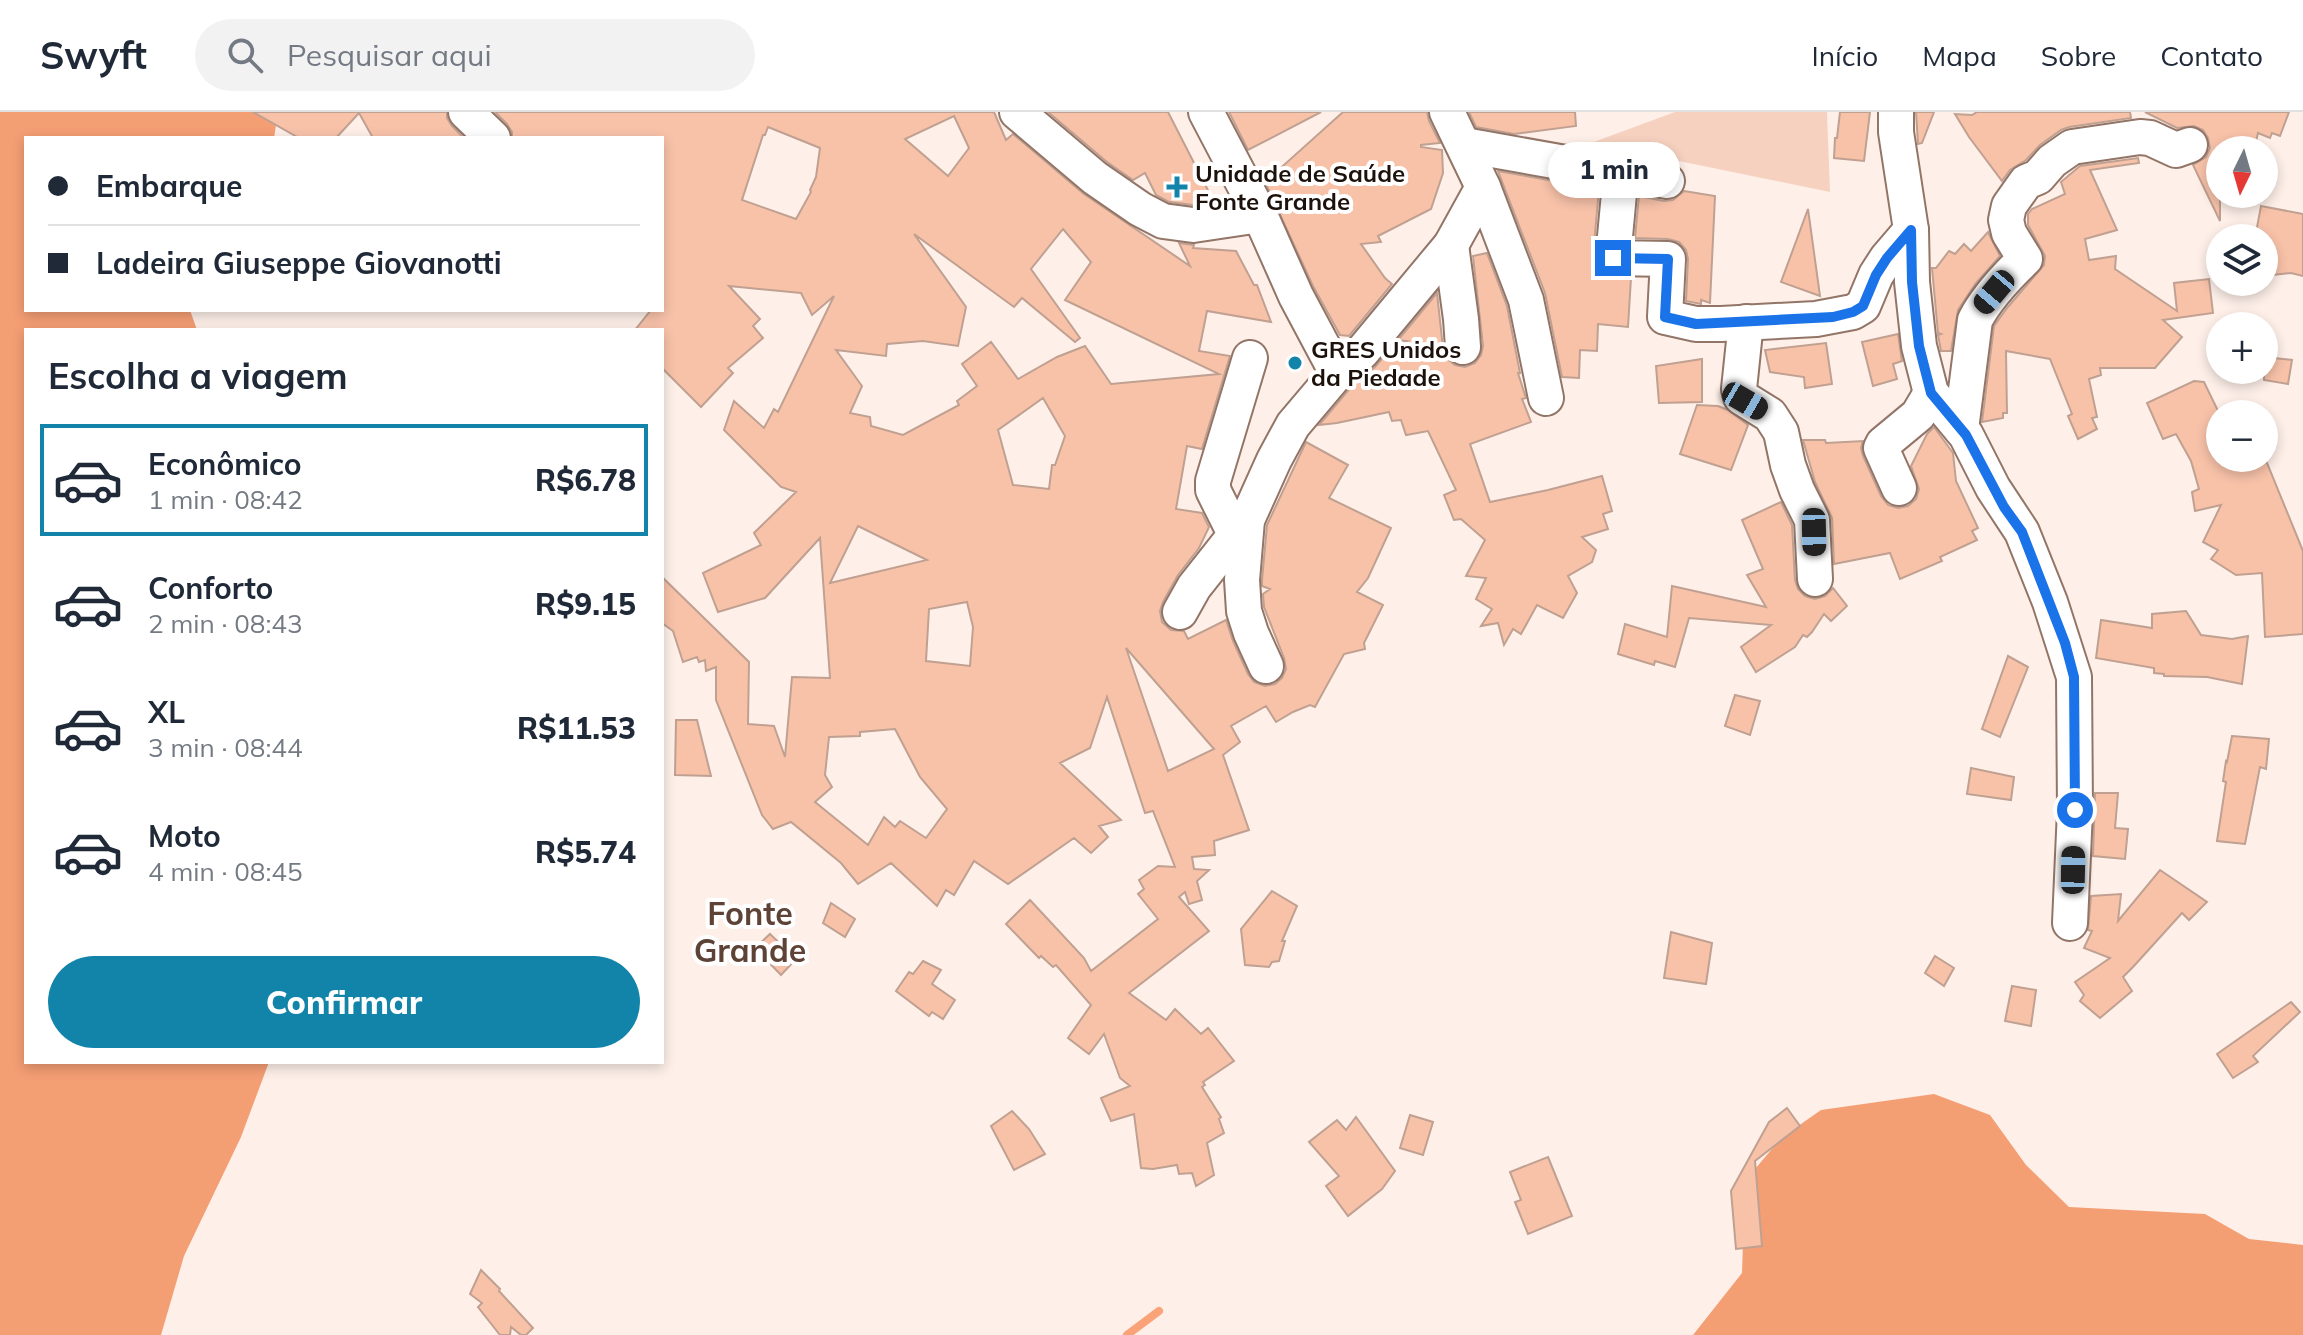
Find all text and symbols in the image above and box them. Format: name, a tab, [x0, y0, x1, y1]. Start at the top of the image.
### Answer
search box	[195, 19, 755, 91]
text: Swyft	[40, 31, 147, 79]
icon: search	[223, 33, 267, 77]
text: Pesquisar aqui	[287, 36, 492, 74]
text: Início	[1811, 38, 1878, 73]
text: Mapa	[1922, 38, 1997, 73]
text: Sobre	[2041, 38, 2116, 73]
text: Contato	[2160, 38, 2263, 73]
north arrow	[2206, 136, 2278, 208]
map controls	[2206, 136, 2278, 472]
callout: 1 min	[1547, 142, 1679, 198]
text: 1 min	[1579, 153, 1649, 186]
place label: Unidade de Saúde Fonte Grande	[1195, 158, 1405, 216]
text: Embarque	[96, 167, 243, 205]
marker: Unidade de Saúde Fonte Grande	[1166, 176, 1188, 198]
button: layers	[2206, 224, 2278, 296]
route end	[1595, 240, 1631, 276]
text: Ladeira Giuseppe Giovanotti	[96, 244, 502, 282]
car	[1969, 266, 2019, 318]
button: +	[2206, 312, 2278, 384]
place label: GRES Unidos da Piedade	[1311, 334, 1461, 392]
text: Escolha a viagem	[48, 353, 348, 398]
marker: GRES Unidos da Piedade	[1286, 354, 1304, 372]
car	[1718, 379, 1772, 423]
button: −	[2206, 400, 2278, 472]
icon: car	[52, 444, 124, 516]
text: Econômico	[148, 445, 302, 483]
text: R$6.78	[535, 461, 636, 499]
text: 1 min · 08:42	[148, 483, 303, 516]
car	[1802, 508, 1826, 556]
icon: car	[52, 568, 124, 640]
text: Conforto	[148, 569, 273, 607]
text: R$9.15	[535, 585, 636, 623]
text: 2 min · 08:43	[148, 607, 303, 640]
icon: car	[52, 692, 124, 764]
text: XL	[148, 693, 185, 731]
text: R$11.53	[517, 709, 636, 747]
text: 3 min · 08:44	[148, 731, 303, 764]
route start	[2057, 792, 2093, 828]
icon: car	[52, 816, 124, 888]
text: Moto	[148, 817, 221, 855]
text: R$5.74	[535, 833, 636, 871]
car	[2061, 846, 2085, 894]
text: 4 min · 08:45	[148, 855, 303, 888]
district label: Fonte Grande	[694, 893, 806, 970]
button: Confirmar	[48, 956, 640, 1048]

